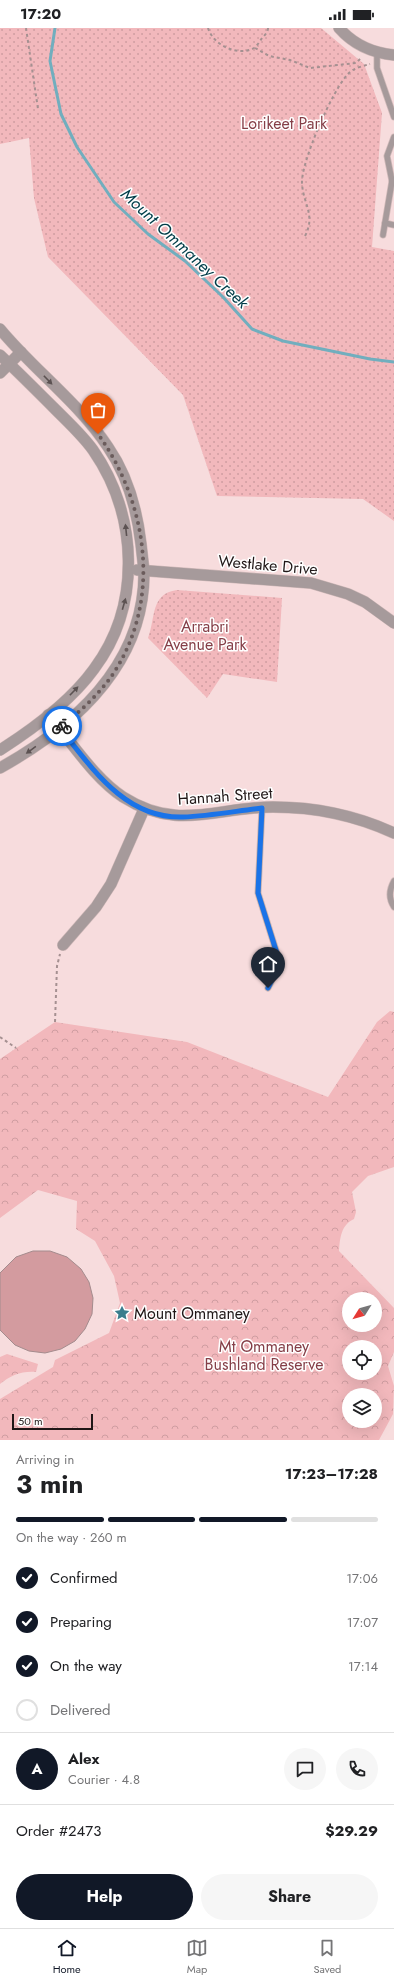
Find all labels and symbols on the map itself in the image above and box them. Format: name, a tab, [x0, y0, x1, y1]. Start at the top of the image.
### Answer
park label: Lorikeet Park	[241, 112, 328, 135]
water label: Mount Ommaney Creek	[116, 182, 255, 314]
one-way arrow	[43, 375, 53, 385]
pin	[81, 393, 115, 434]
one-way arrow	[122, 524, 129, 536]
street label: Westlake Drive	[217, 549, 319, 581]
one-way arrow	[121, 598, 127, 610]
park label: Arrabri Avenue Park	[163, 615, 248, 656]
one-way arrow	[69, 686, 79, 696]
courier	[42, 706, 82, 746]
one-way arrow	[25, 746, 36, 754]
street label: Hannah Street	[177, 781, 273, 811]
pin	[251, 947, 285, 988]
north arrow	[342, 1292, 382, 1332]
place label: Mount Ommaney	[134, 1302, 251, 1325]
place icon: Mount Ommaney	[113, 1304, 131, 1322]
park label: Mt Ommaney Bushland Reserve	[205, 1335, 323, 1376]
scale bar	[12, 1412, 93, 1431]

